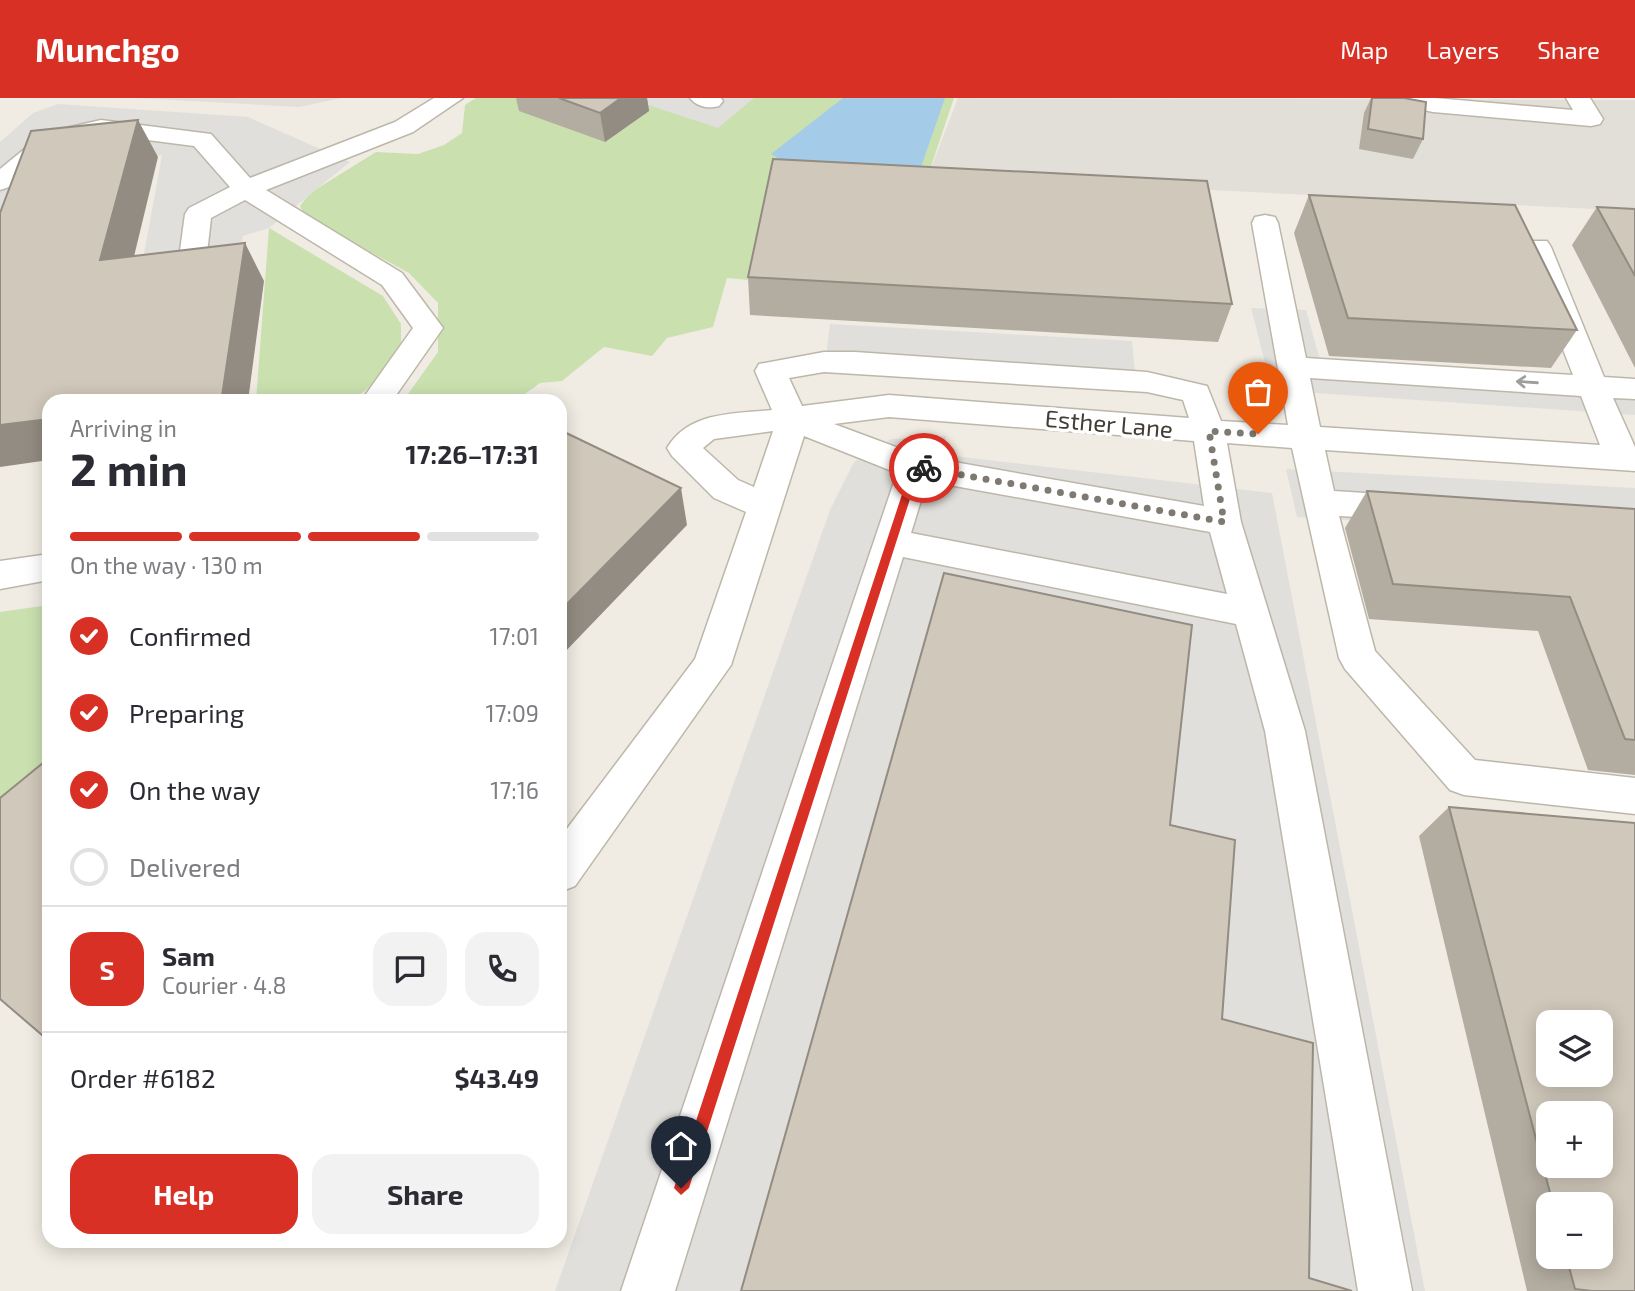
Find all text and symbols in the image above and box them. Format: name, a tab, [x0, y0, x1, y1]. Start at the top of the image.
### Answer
text: Munchgo	[35, 29, 180, 69]
text: Map	[1340, 35, 1388, 64]
text: Layers	[1426, 35, 1499, 64]
text: Share	[1537, 35, 1600, 64]
pin	[1228, 362, 1288, 434]
icon: bag	[1239, 373, 1277, 411]
one-way arrow	[1516, 375, 1539, 388]
street label: Esther Lane	[1044, 403, 1174, 443]
text: Arriving in	[70, 414, 177, 442]
courier	[889, 433, 959, 503]
text: 17:26–17:31	[406, 438, 539, 469]
text: 2 min	[70, 440, 188, 495]
icon: bike	[905, 449, 943, 487]
text: On the way · 130 m	[70, 551, 263, 579]
icon: check	[70, 617, 108, 655]
text: Confirmed	[129, 620, 252, 651]
text: 17:01	[490, 622, 539, 650]
icon: check	[70, 694, 108, 732]
text: Preparing	[129, 697, 244, 728]
text: 17:09	[486, 699, 539, 727]
icon: check	[70, 771, 108, 809]
text: On the way	[129, 774, 260, 805]
text: 17:16	[490, 776, 539, 804]
text: Delivered	[129, 851, 241, 882]
button: chat	[373, 932, 447, 1006]
button: phone	[465, 932, 539, 1006]
text: Sam	[162, 940, 215, 971]
text: S	[99, 954, 115, 985]
text: Courier · 4.8	[162, 971, 286, 999]
map controls	[1536, 1010, 1613, 1269]
button: layers	[1536, 1010, 1613, 1087]
text: Order #6182	[70, 1062, 216, 1093]
text: $43.49	[454, 1062, 539, 1093]
button: +	[1536, 1101, 1613, 1178]
pin	[651, 1116, 711, 1188]
icon: home	[662, 1127, 700, 1165]
button: Help	[70, 1154, 298, 1234]
button: Share	[312, 1154, 539, 1234]
button: −	[1536, 1192, 1613, 1269]

